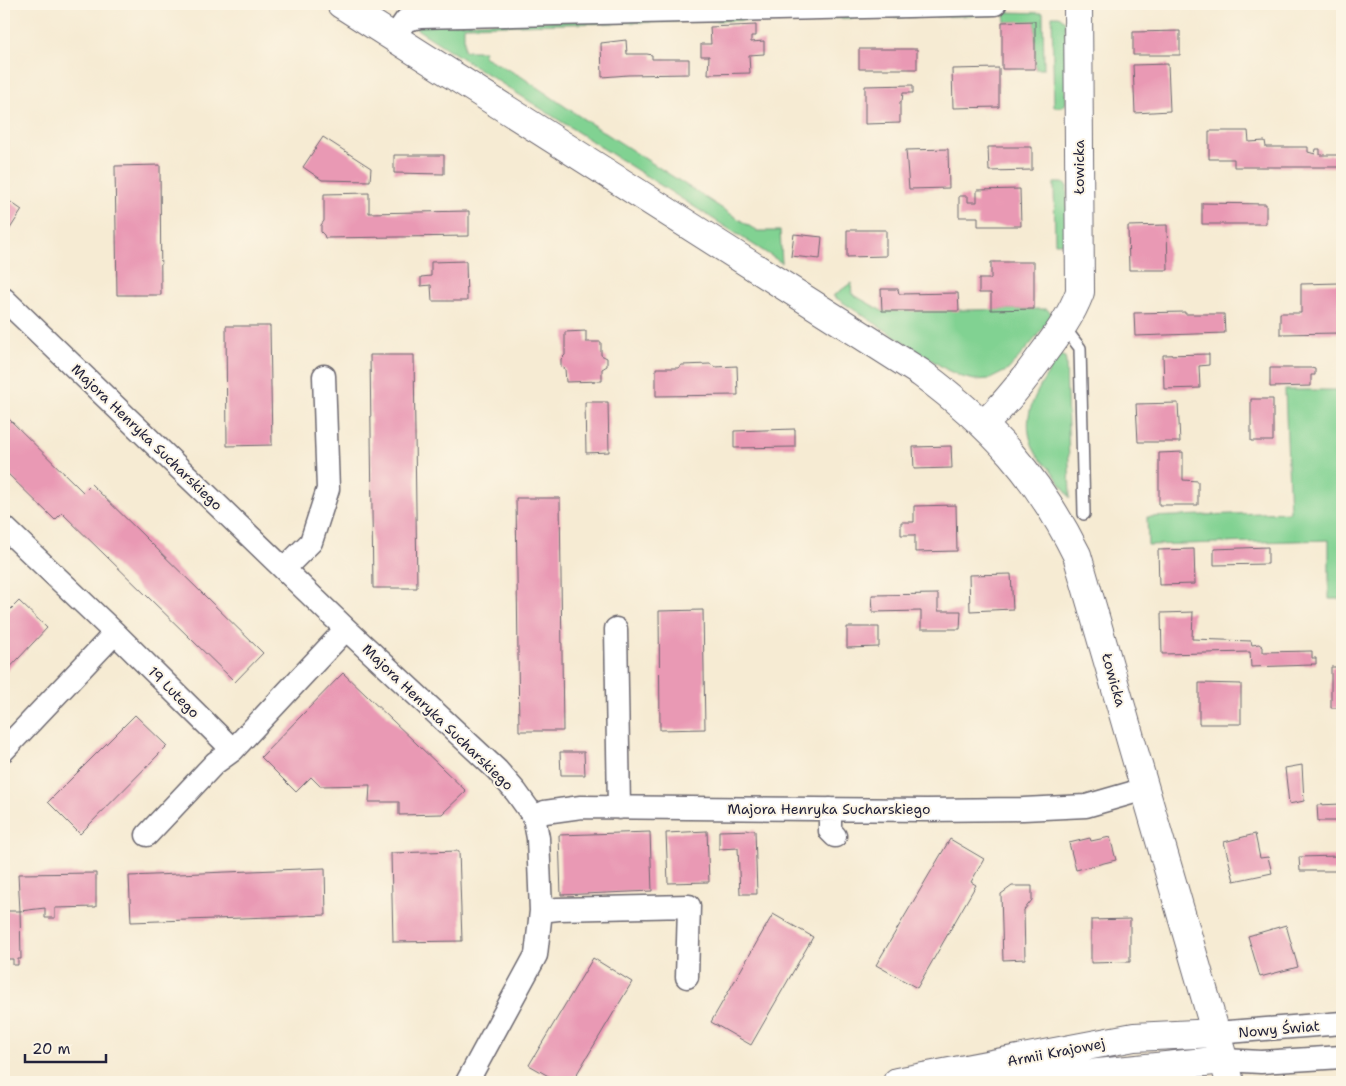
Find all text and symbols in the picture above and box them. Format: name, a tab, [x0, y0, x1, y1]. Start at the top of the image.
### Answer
street label: Łowicka	[1070, 139, 1088, 195]
street label: Majora Henryka Sucharskiego	[68, 360, 226, 514]
street label: Majora Henryka Sucharskiego	[359, 640, 517, 794]
street label: Łowicka	[1098, 650, 1130, 709]
street label: 19 Lutego	[145, 663, 203, 721]
street label: Majora Henryka Sucharskiego	[728, 800, 930, 818]
street label: Nowy Świat	[1238, 1016, 1320, 1042]
scale bar	[25, 1031, 106, 1063]
street label: Armii Krajowej	[1006, 1034, 1106, 1070]
text: 20 m	[32, 1039, 71, 1059]

